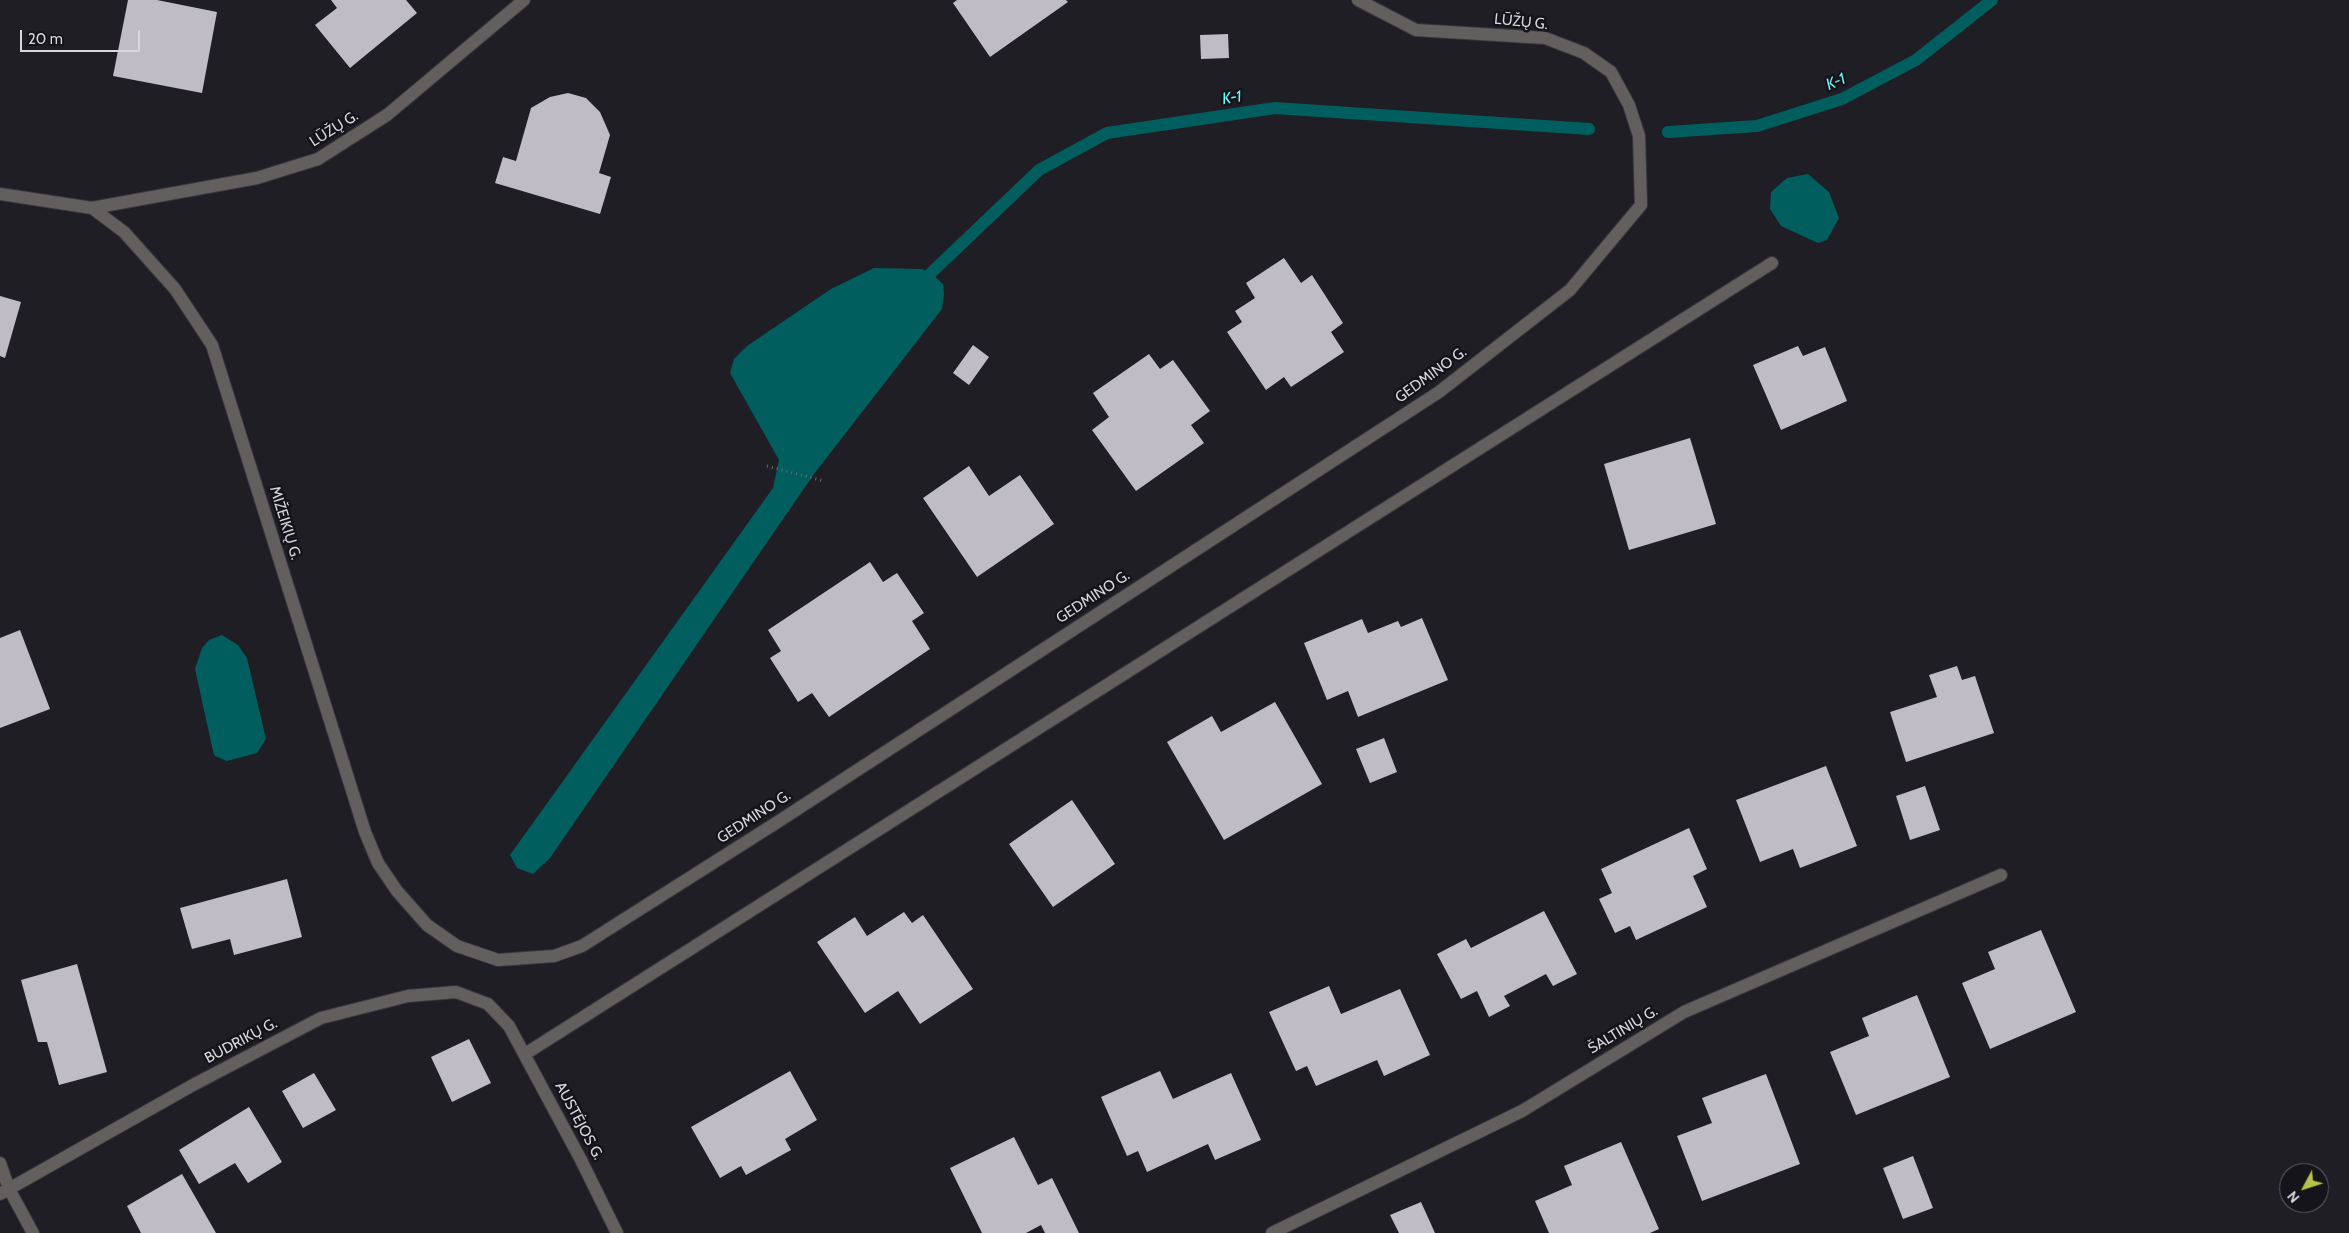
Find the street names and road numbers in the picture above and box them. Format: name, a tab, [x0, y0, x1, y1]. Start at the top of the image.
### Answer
street label: LŪŽŲ G.	[1493, 10, 1549, 34]
street label: LŪŽŲ G.	[306, 107, 362, 151]
street label: GEDMINO G.	[1392, 343, 1470, 407]
street label: MIŽEIKIŲ G.	[265, 484, 305, 562]
street label: GEDMINO G.	[1053, 567, 1133, 627]
street label: GEDMINO G.	[714, 787, 794, 847]
street label: ŠALTINIŲ G.	[1585, 1002, 1661, 1058]
street label: BUDRIKŲ G.	[202, 1014, 280, 1068]
street label: AUSTĖJOS G.	[551, 1079, 607, 1163]

